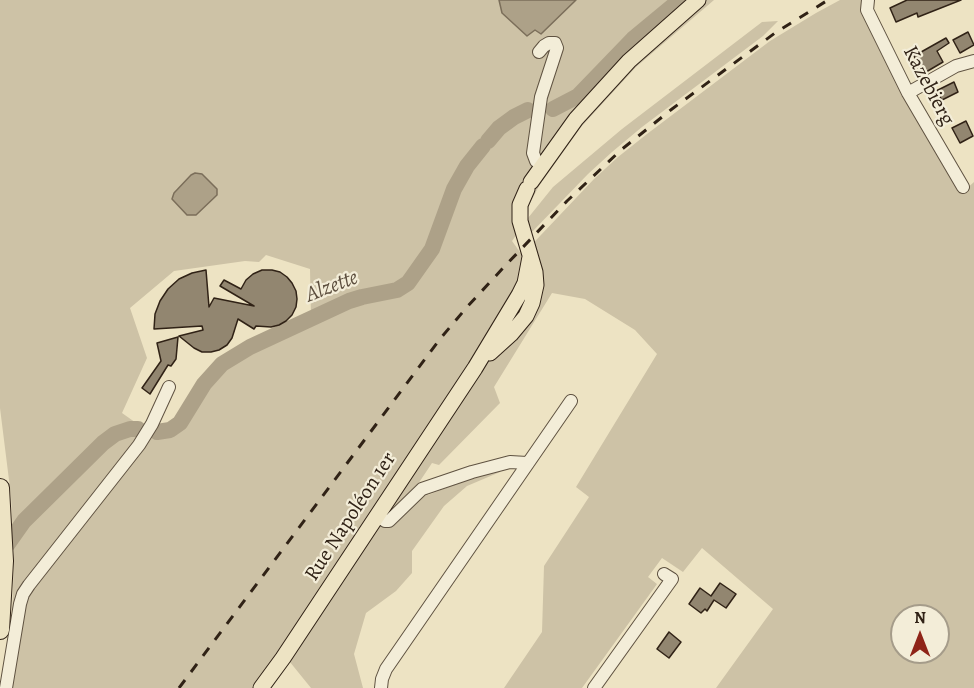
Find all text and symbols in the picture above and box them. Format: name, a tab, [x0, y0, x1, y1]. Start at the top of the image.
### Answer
street label: Kazebierg	[897, 42, 959, 130]
water label: Alzette	[302, 265, 362, 309]
street label: Rue Napoléon 1er	[300, 448, 402, 586]
north arrow	[890, 604, 950, 664]
text: N	[914, 607, 926, 629]

